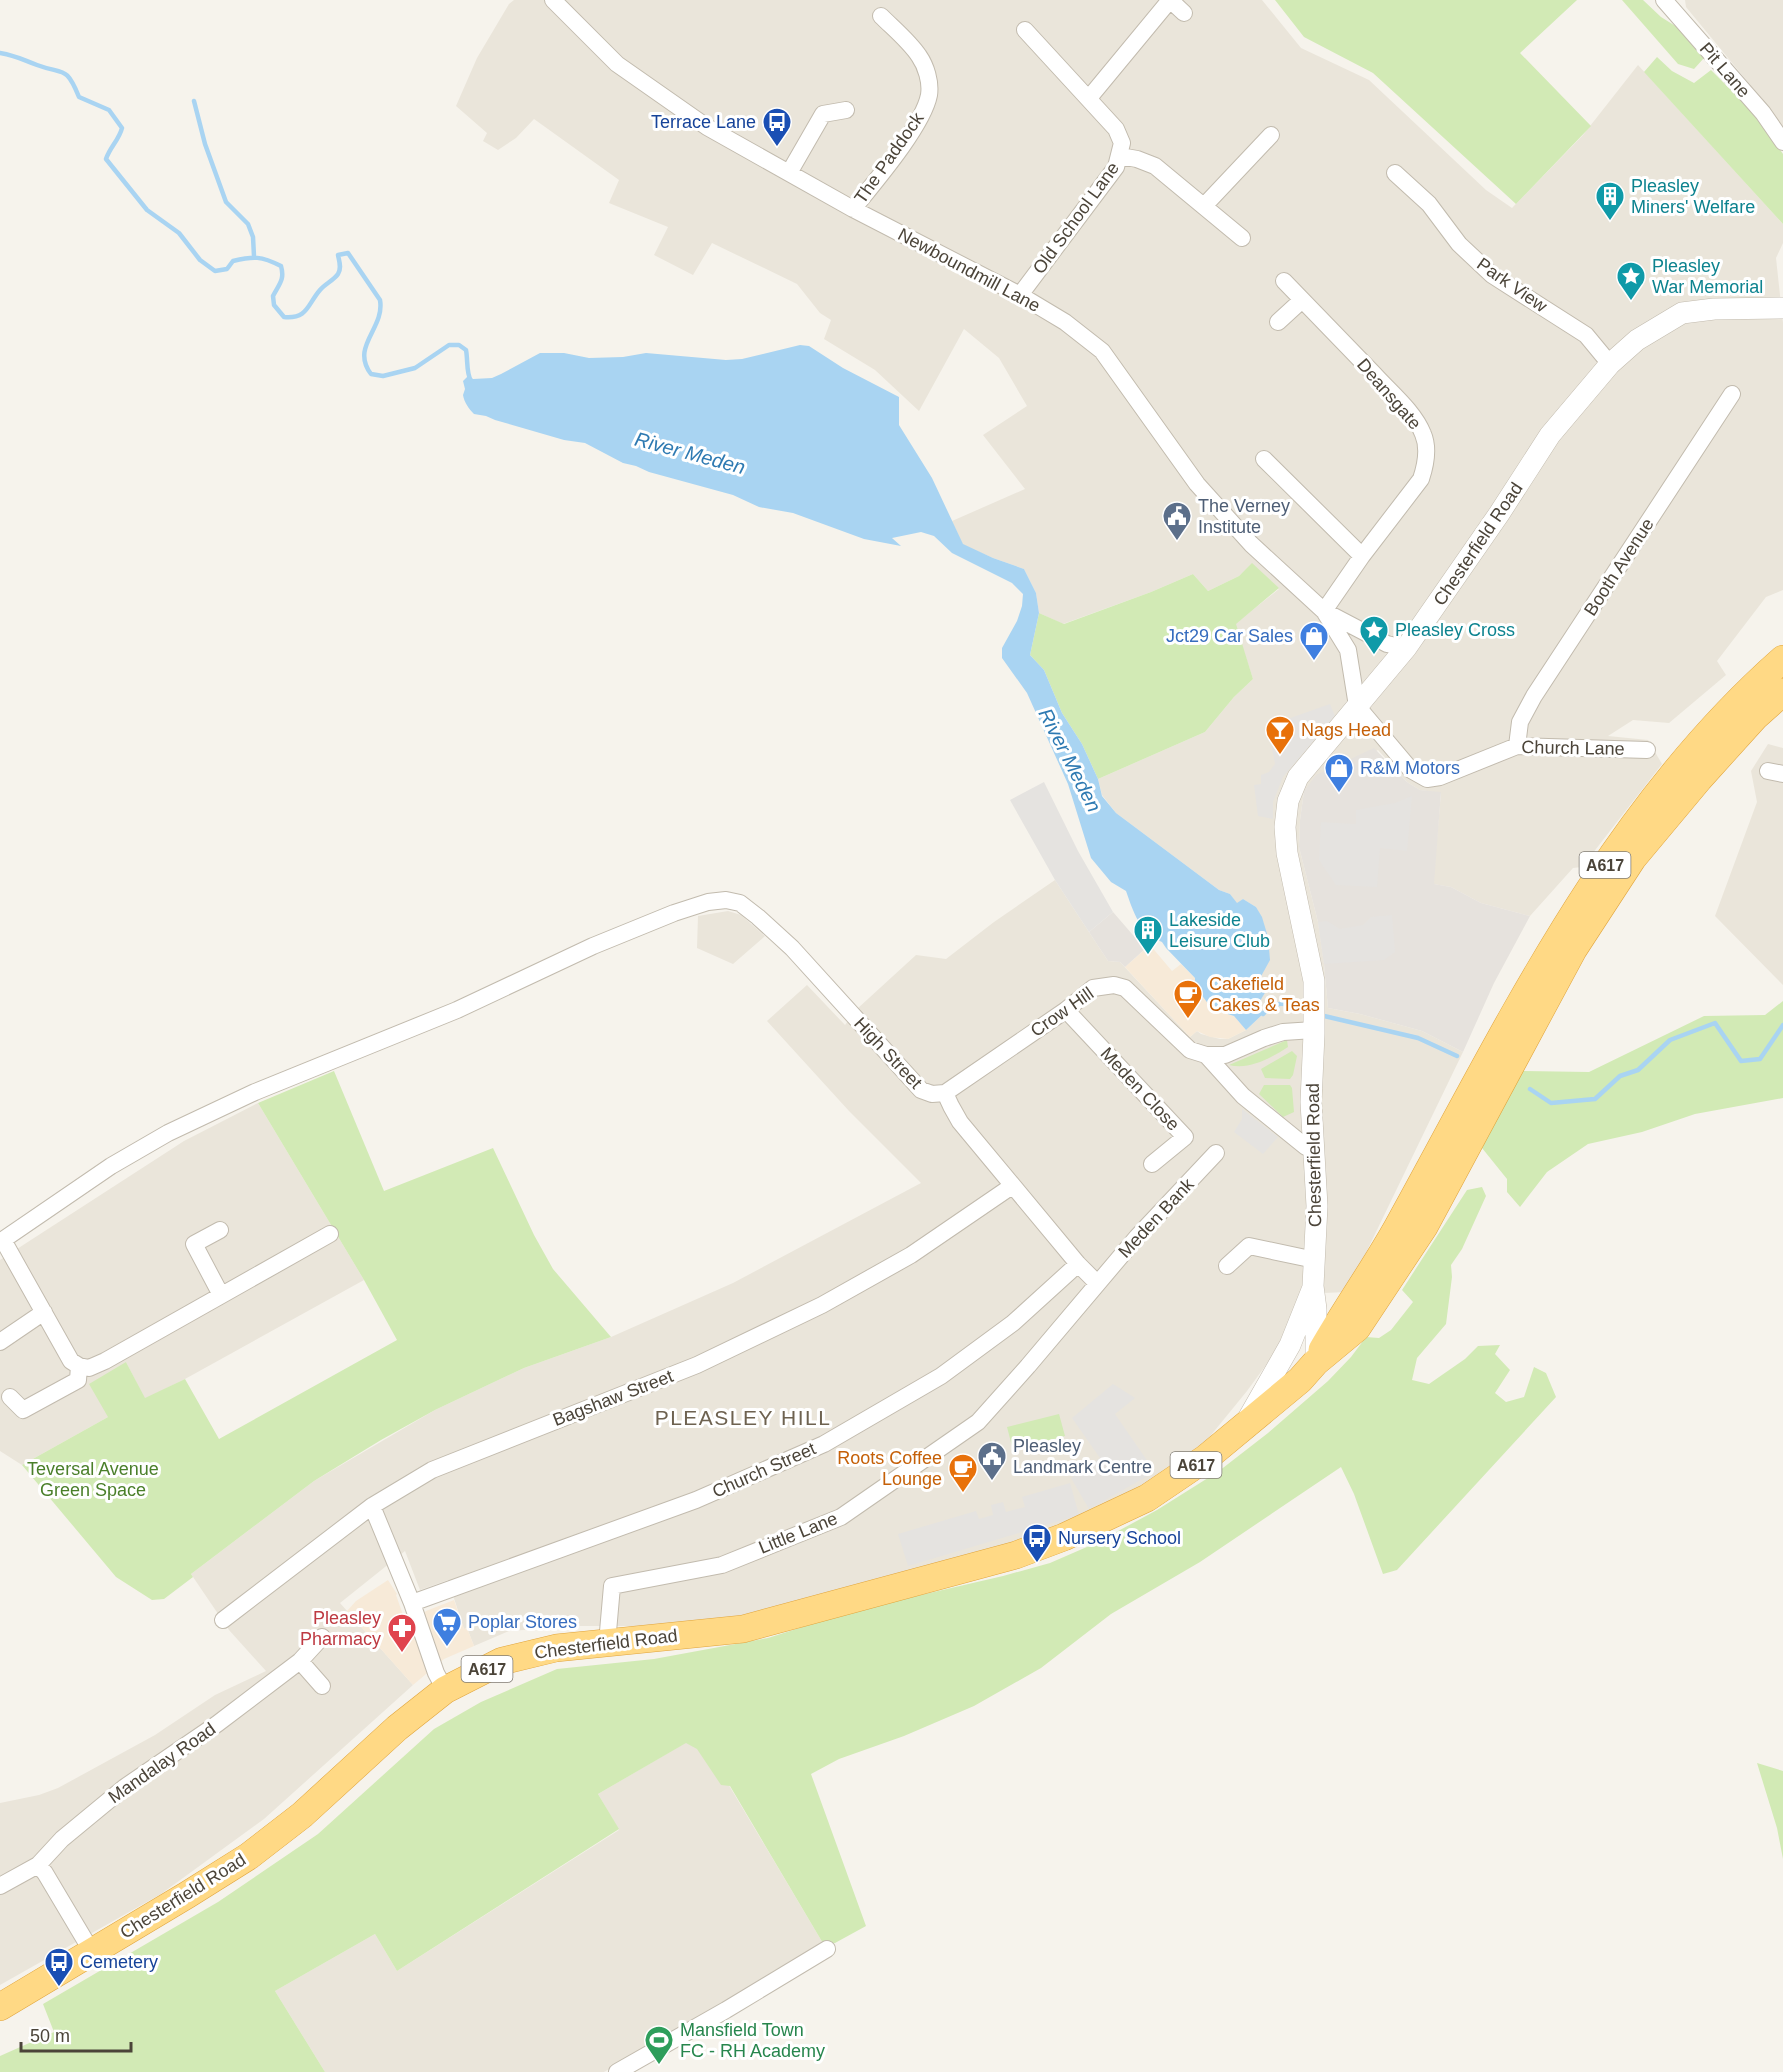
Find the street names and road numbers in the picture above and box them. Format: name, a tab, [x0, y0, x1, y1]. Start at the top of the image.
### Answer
street label: Pit Lane	[1696, 39, 1754, 101]
street label: The Paddock	[850, 108, 928, 207]
street label: Old School Lane	[1029, 158, 1123, 278]
street label: Newboundmill Lane	[895, 224, 1043, 316]
street label: Park View	[1473, 254, 1552, 317]
street label: Deansgate	[1353, 355, 1425, 433]
street label: Chesterfield Road	[1429, 479, 1527, 609]
street label: Booth Avenue	[1580, 515, 1658, 619]
street label: Church Lane	[1521, 737, 1625, 759]
road number: A617	[1580, 852, 1630, 878]
street label: Crow Hill	[1027, 983, 1097, 1041]
street label: High Street	[850, 1013, 926, 1093]
street label: Meden Close	[1097, 1043, 1183, 1135]
street label: Chesterfield Road	[1303, 1083, 1325, 1227]
street label: Meden Bank	[1114, 1173, 1198, 1262]
street label: Bagshaw Street	[550, 1366, 676, 1430]
street label: Church Street	[709, 1438, 819, 1502]
road number: A617	[1170, 1452, 1222, 1478]
street label: Little Lane	[756, 1508, 840, 1558]
street label: Chesterfield Road	[533, 1625, 679, 1663]
road number: A617	[462, 1656, 512, 1682]
street label: Mandalay Road	[105, 1719, 219, 1807]
street label: Chesterfield Road	[117, 1849, 249, 1943]

